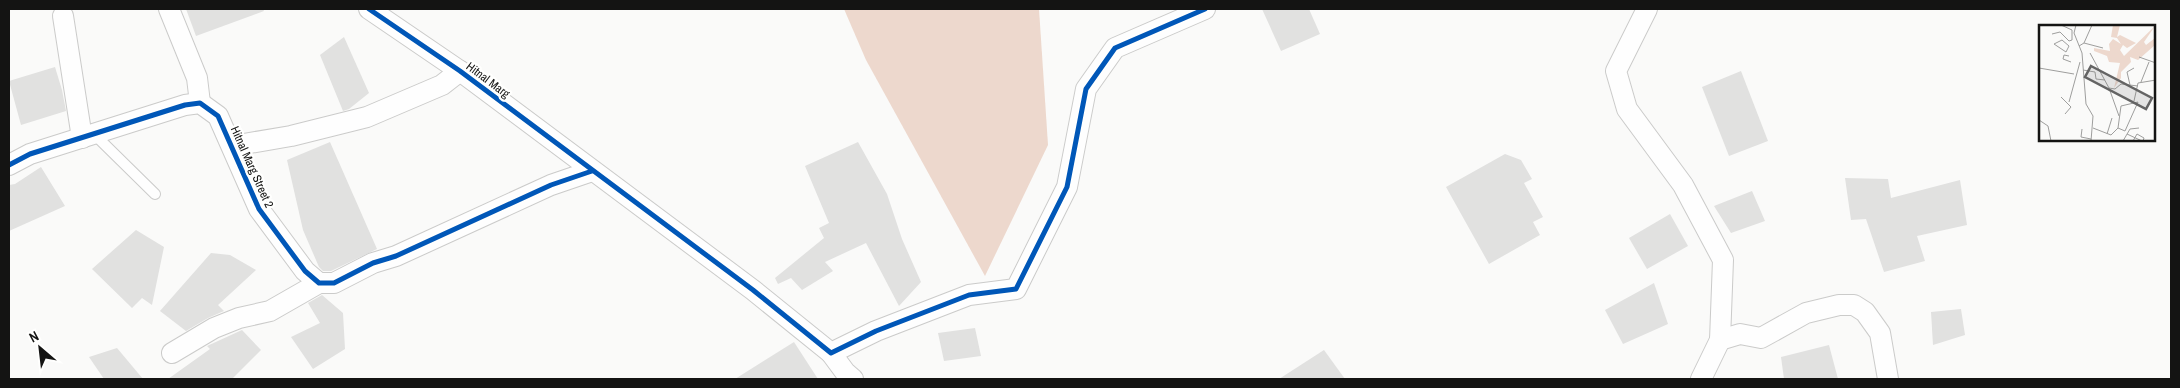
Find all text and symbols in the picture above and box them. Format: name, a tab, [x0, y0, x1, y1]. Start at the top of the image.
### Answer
inset map	[2039, 25, 2155, 141]
street label: Hitnal Marg	[463, 58, 514, 102]
street label: Hitnal Marg Street 2	[227, 124, 277, 210]
north arrow	[15, 323, 65, 373]
text: N	[26, 327, 42, 346]

